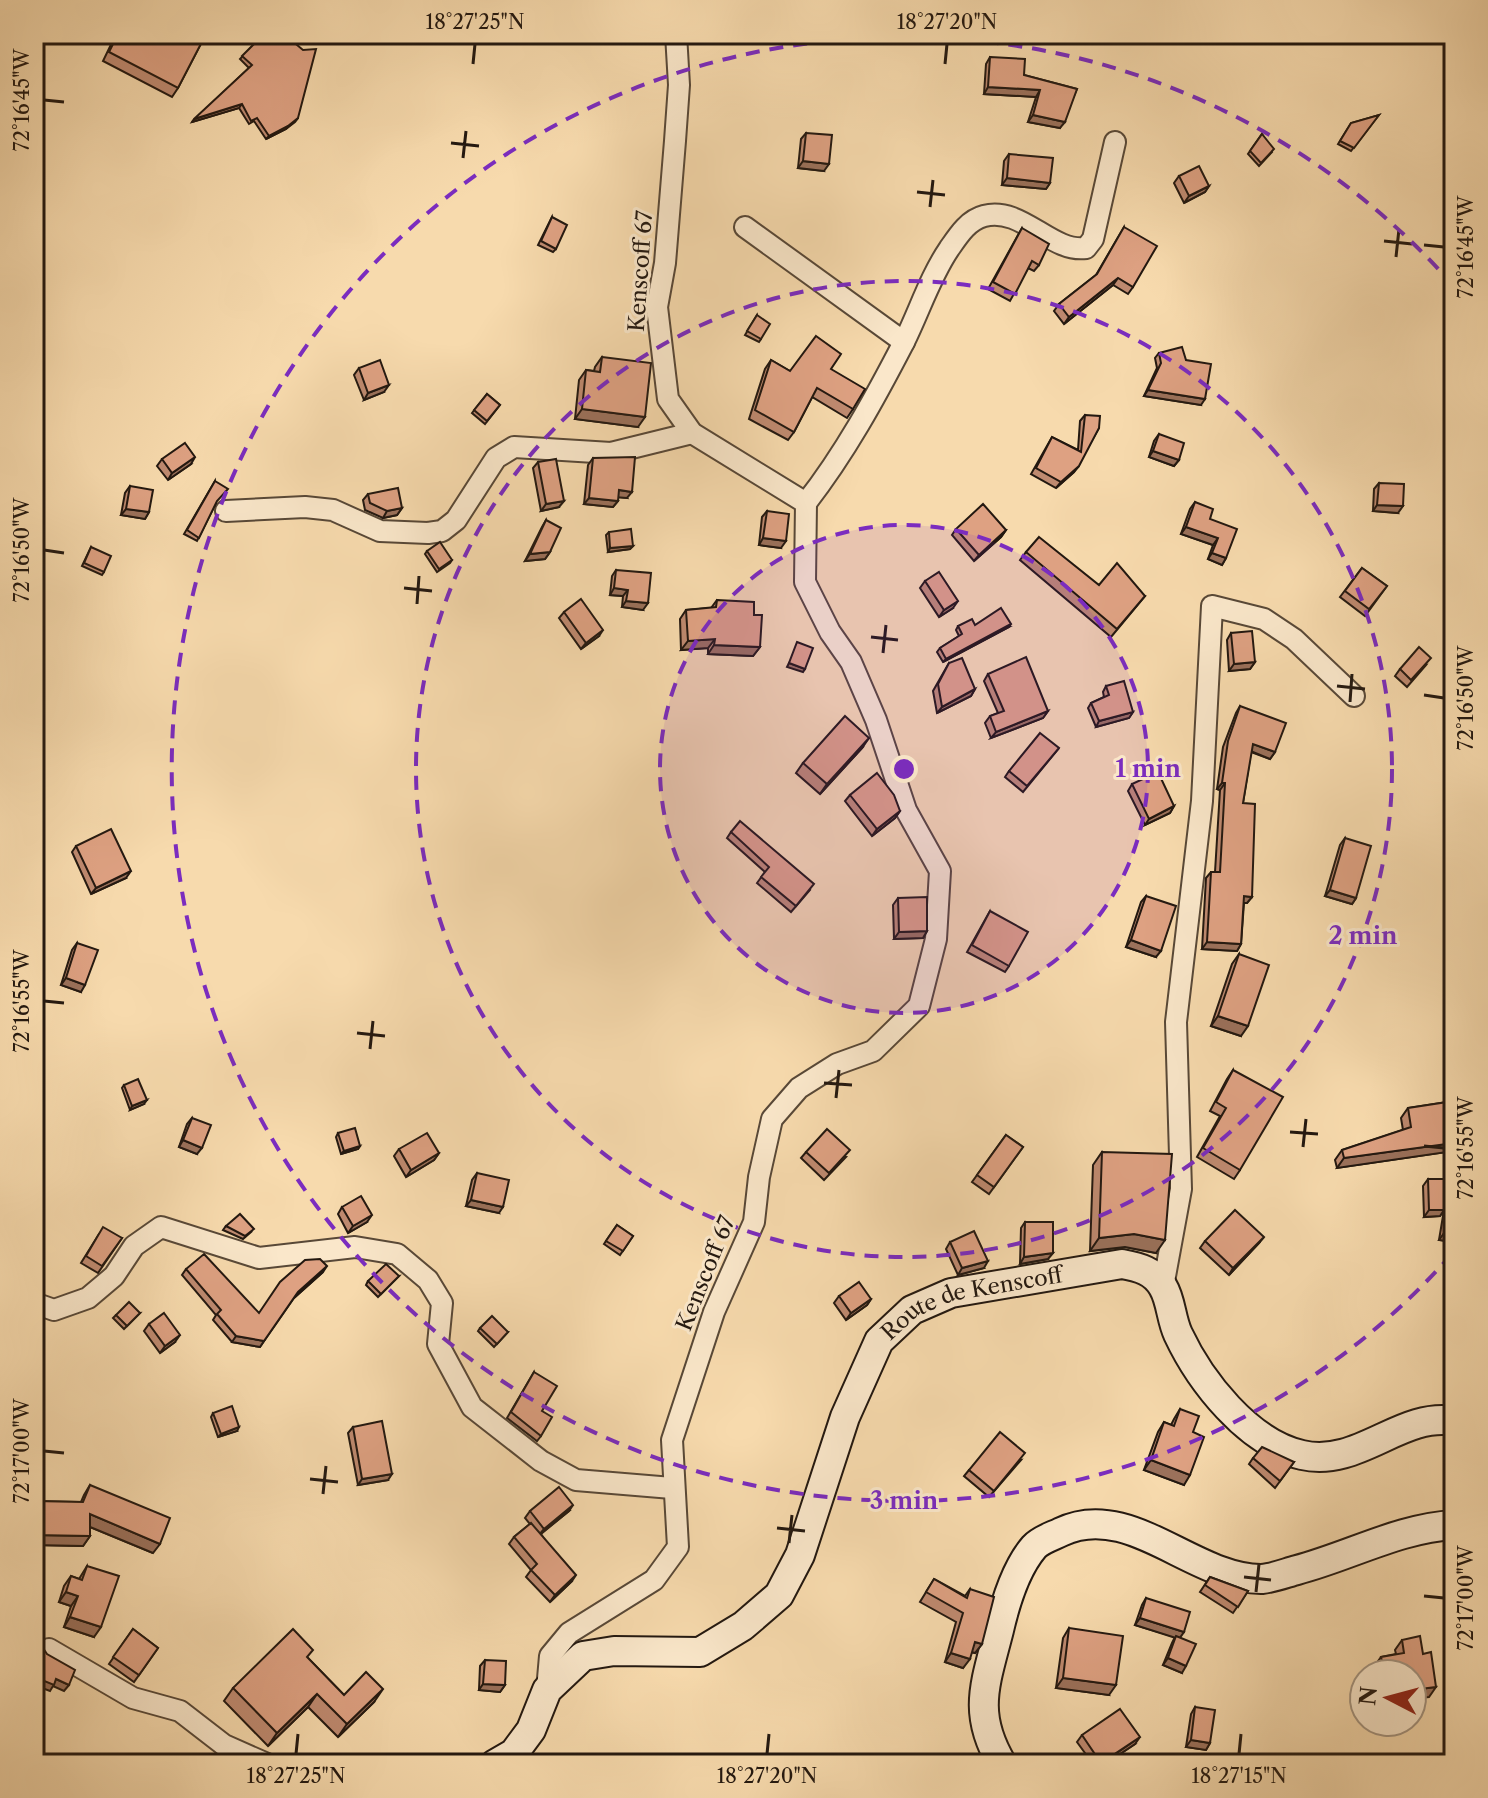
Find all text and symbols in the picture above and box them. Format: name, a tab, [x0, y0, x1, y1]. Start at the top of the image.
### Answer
text: 18°27'25"N	[426, 10, 524, 34]
text: 18°27'20"N	[897, 10, 997, 34]
text: 72°16'45"W	[10, 48, 34, 151]
text: 72°16'45"W	[1454, 195, 1478, 298]
street label: Kenscoff 67	[623, 209, 658, 333]
text: 72°16'50"W	[10, 496, 34, 602]
text: 72°16'50"W	[1454, 644, 1478, 750]
text: 1 min	[1115, 754, 1181, 783]
centre of rings	[890, 755, 918, 783]
text: 2 min	[1328, 921, 1398, 950]
text: 72°16'55"W	[10, 948, 34, 1053]
text: 72°16'55"W	[1454, 1095, 1478, 1200]
street label: Kenscoff 67	[670, 1212, 741, 1335]
street label: Route de Kenscoff	[876, 1261, 1067, 1346]
text: 72°17'00"W	[10, 1397, 34, 1504]
text: 3 min	[870, 1486, 939, 1515]
text: 72°17'00"W	[1454, 1544, 1478, 1651]
north arrow	[1348, 1658, 1428, 1738]
text: N	[1354, 1685, 1383, 1707]
text: 18°27'25"N	[247, 1764, 345, 1788]
text: 18°27'20"N	[717, 1764, 817, 1788]
text: 18°27'15"N	[1191, 1764, 1287, 1788]

